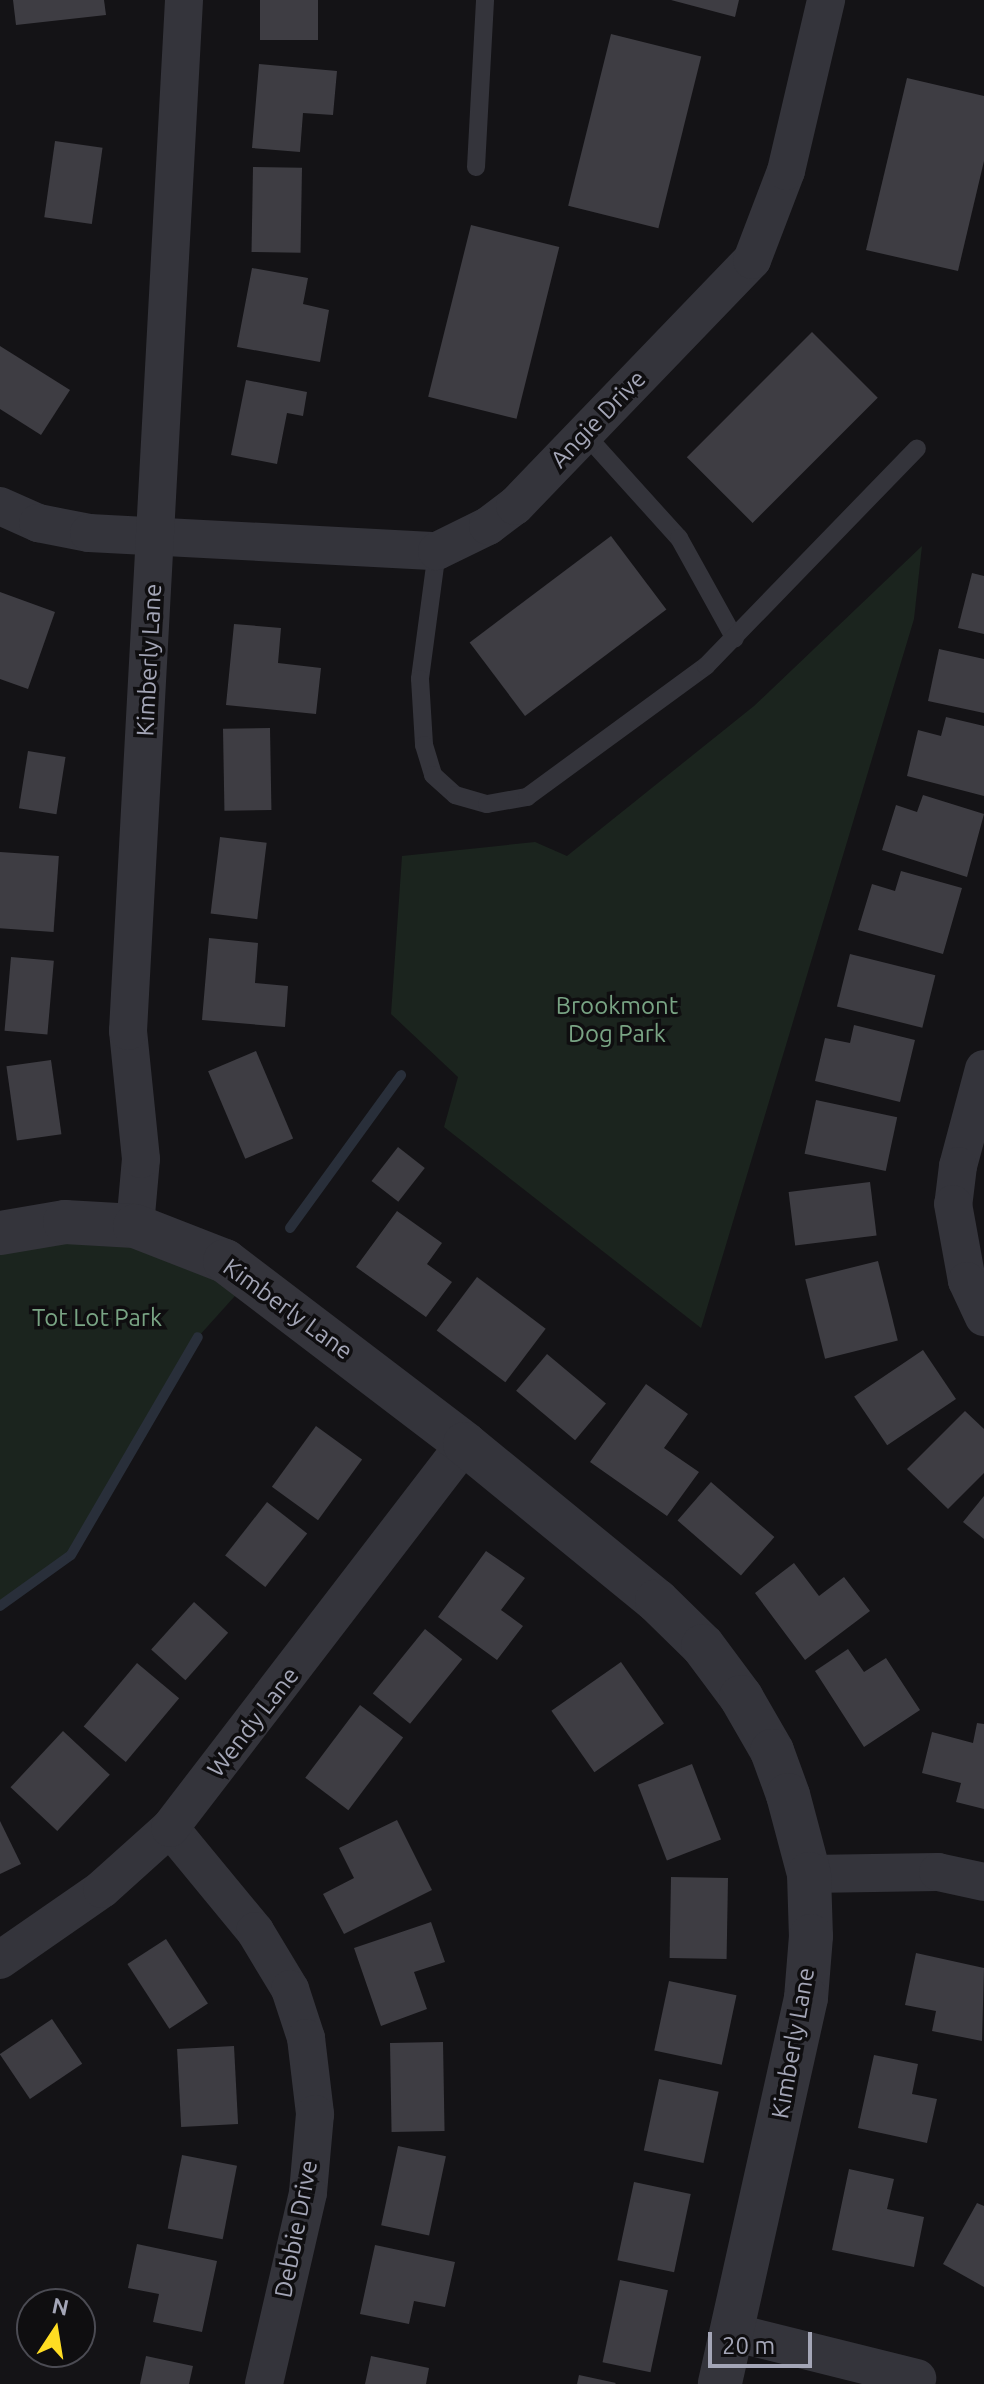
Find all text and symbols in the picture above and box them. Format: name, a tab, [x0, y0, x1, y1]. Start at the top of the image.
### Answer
street label: Angie Drive	[544, 364, 652, 474]
street label: Kimberly Lane	[131, 583, 167, 737]
park label: Brookmont Dog Park	[556, 992, 678, 1048]
street label: Kimberly Lane	[218, 1252, 358, 1366]
park label: Tot Lot Park	[32, 1304, 162, 1332]
street label: Wendy Lane	[201, 1661, 305, 1783]
street label: Kimberly Lane	[766, 1965, 820, 2121]
street label: Debbie Drive	[269, 2158, 323, 2300]
north arrow	[16, 2288, 96, 2368]
text: N	[50, 2292, 71, 2320]
scale bar	[712, 2316, 816, 2366]
text: 20 m	[722, 2332, 775, 2359]

